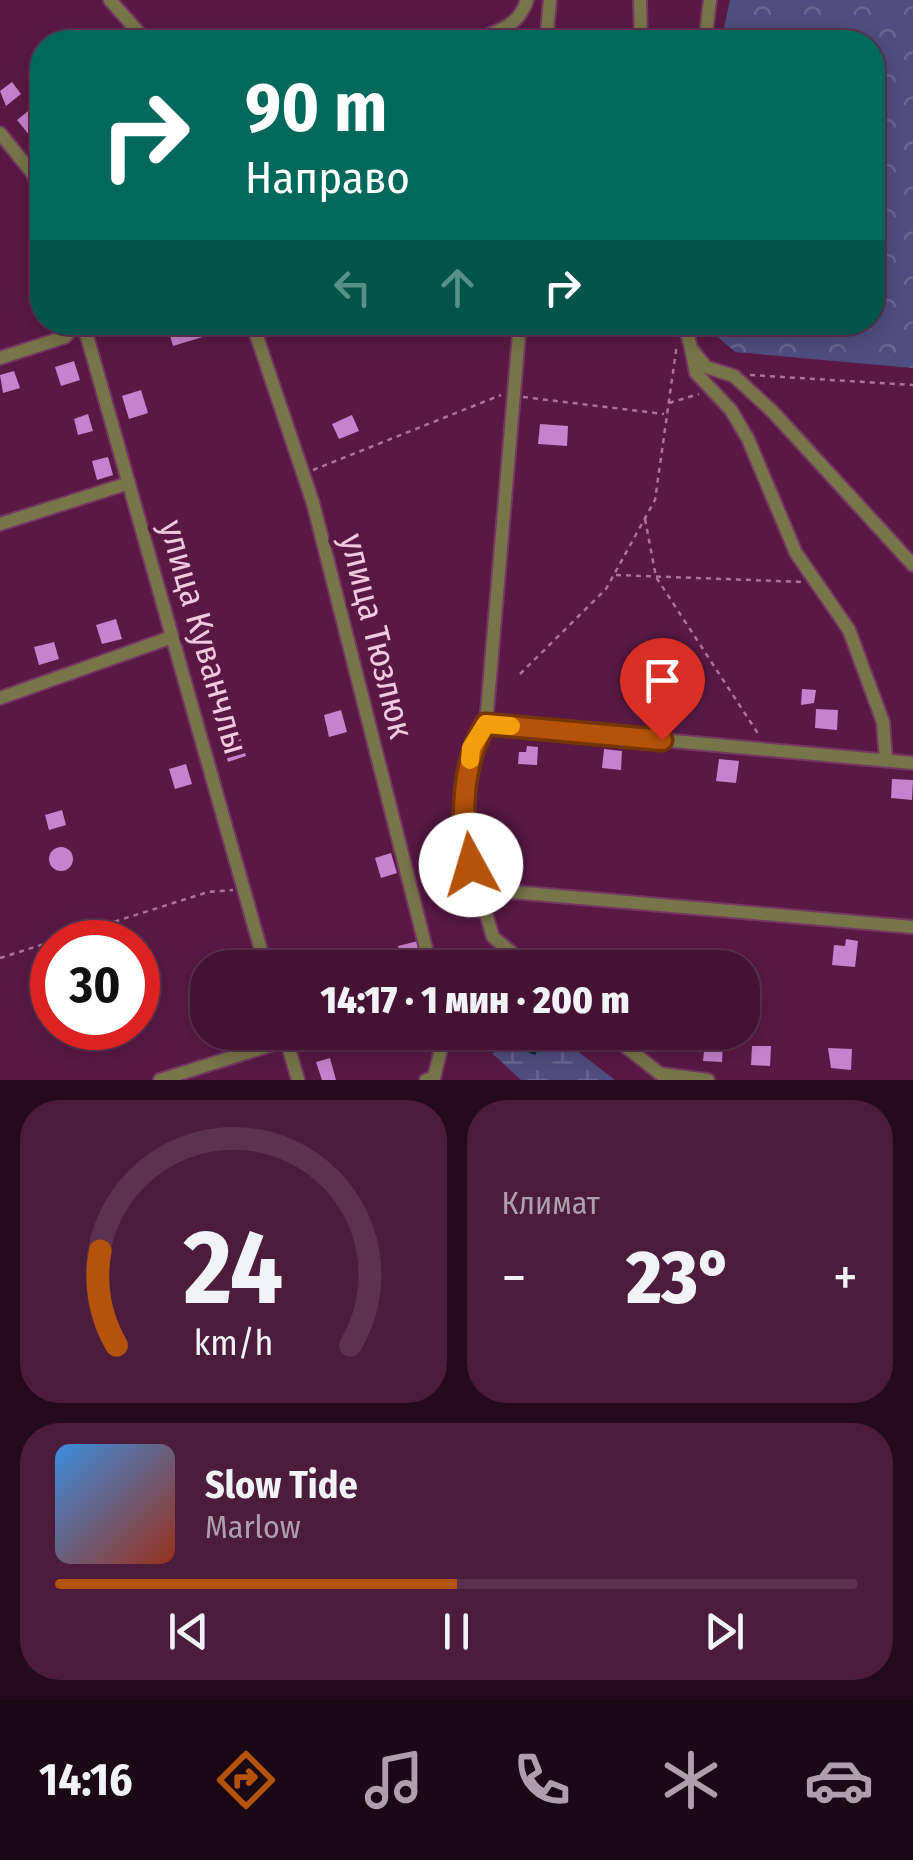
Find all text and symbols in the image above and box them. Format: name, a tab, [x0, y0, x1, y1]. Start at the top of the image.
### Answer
text: 90 m	[245, 66, 387, 150]
icon: right	[80, 70, 210, 200]
text: Направо	[245, 151, 410, 205]
icon: left	[325, 260, 380, 315]
icon: ahead	[430, 260, 485, 315]
icon: right	[535, 260, 590, 315]
street label: улица Куванчлы	[151, 515, 257, 759]
street label: улица Тюзлюк	[331, 529, 423, 743]
pin	[620, 638, 705, 741]
icon: arrive	[635, 653, 690, 708]
position arrow	[419, 813, 523, 917]
speed limit sign: 30	[30, 920, 160, 1050]
text: 14:17 · 1 мин · 200 m	[320, 977, 630, 1023]
text: Климат	[502, 1184, 600, 1222]
text: 24	[182, 1206, 283, 1331]
text: 23°	[627, 1233, 733, 1323]
text: −	[502, 1245, 526, 1311]
text: +	[833, 1245, 858, 1311]
text: km/h	[193, 1322, 273, 1364]
text: Slow Tide	[205, 1462, 358, 1508]
text: Marlow	[205, 1508, 301, 1546]
icon: previous	[161, 1604, 216, 1659]
icon: pause	[429, 1604, 484, 1659]
icon: next	[697, 1604, 752, 1659]
icon: directions	[211, 1745, 281, 1815]
icon: music	[359, 1745, 429, 1815]
icon: phone	[507, 1745, 577, 1815]
icon: climate	[656, 1745, 726, 1815]
icon: car	[804, 1745, 874, 1815]
text: 14:16	[39, 1753, 133, 1807]

